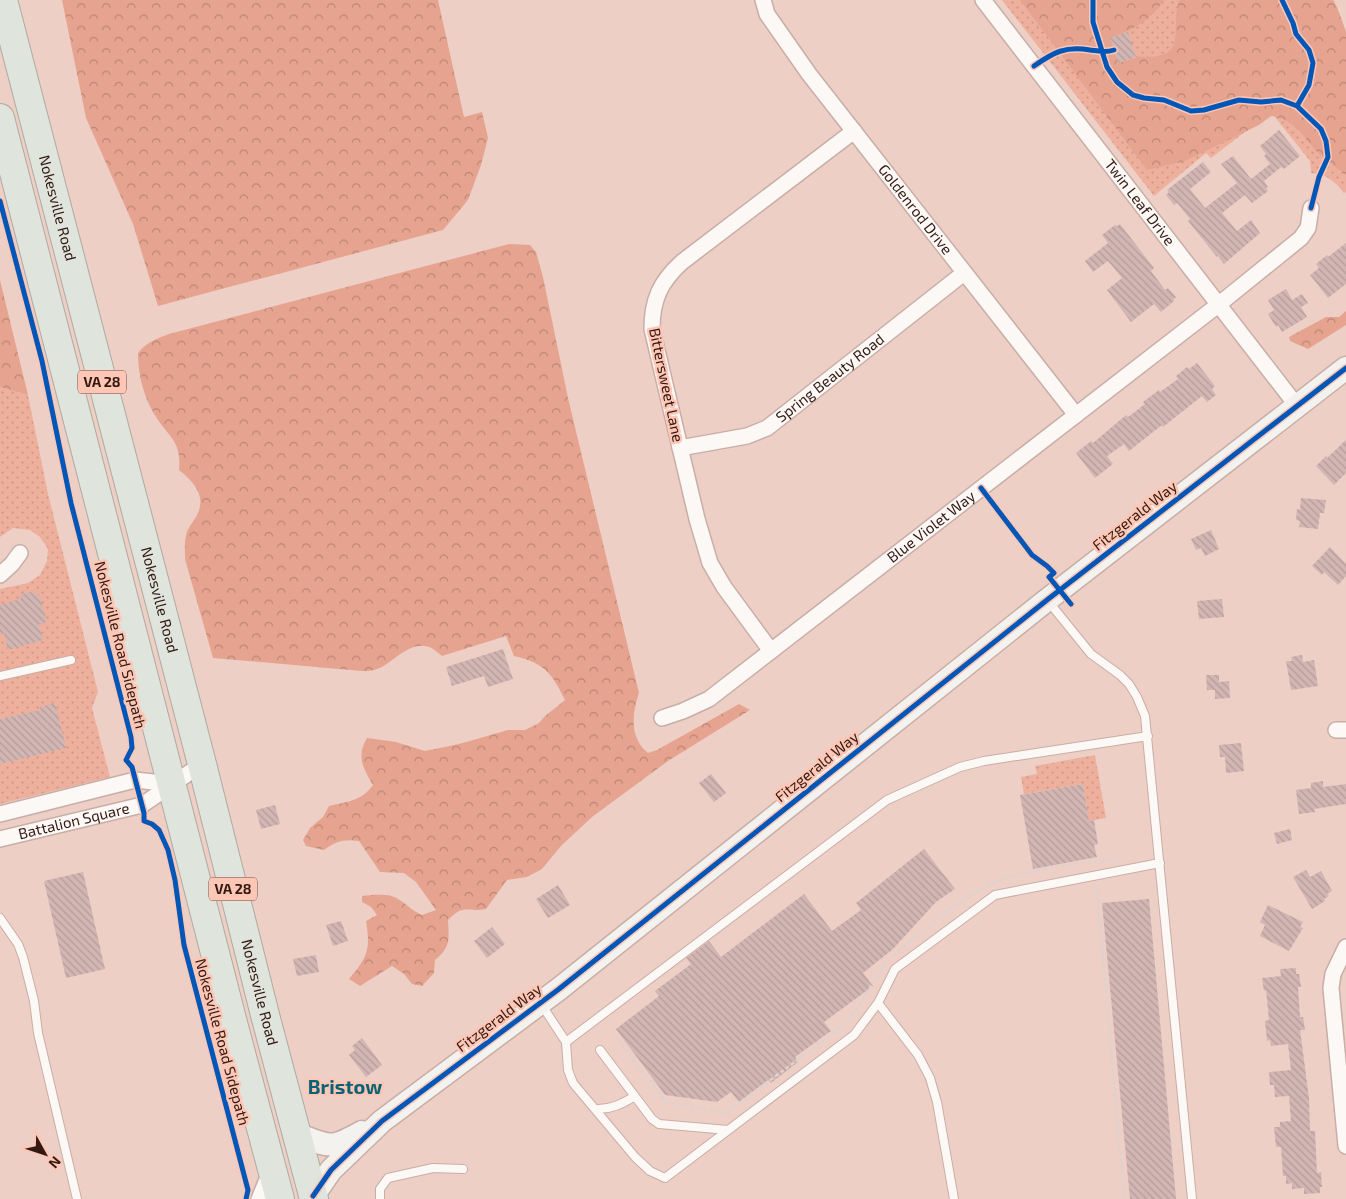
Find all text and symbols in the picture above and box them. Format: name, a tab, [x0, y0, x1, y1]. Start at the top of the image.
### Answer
street label: Nokesville Road	[36, 153, 81, 263]
street label: Twin Leaf Drive	[1101, 155, 1179, 249]
street label: Goldenrod Drive	[875, 160, 957, 258]
street label: Bittersweet Lane	[646, 326, 688, 444]
street label: Spring Beauty Road	[772, 329, 887, 426]
road number: VA 28	[78, 371, 126, 394]
street label: Fitzgerald Way	[1089, 477, 1180, 554]
street label: Blue Violet Way	[883, 486, 978, 566]
street label: Nokesville Road	[138, 545, 183, 655]
street label: Nokesville Road Sidepath	[91, 559, 151, 730]
street label: Fitzgerald Way	[771, 727, 862, 805]
street label: Battalion Square	[16, 798, 131, 842]
road number: VA 28	[209, 878, 257, 901]
street label: Nokesville Road	[238, 937, 283, 1047]
street label: Nokesville Road Sidepath	[192, 956, 254, 1127]
street label: Fitzgerald Way	[452, 979, 545, 1055]
district label: Bristow	[308, 1074, 382, 1098]
north arrow	[20, 1129, 70, 1179]
text: N	[46, 1153, 65, 1172]

